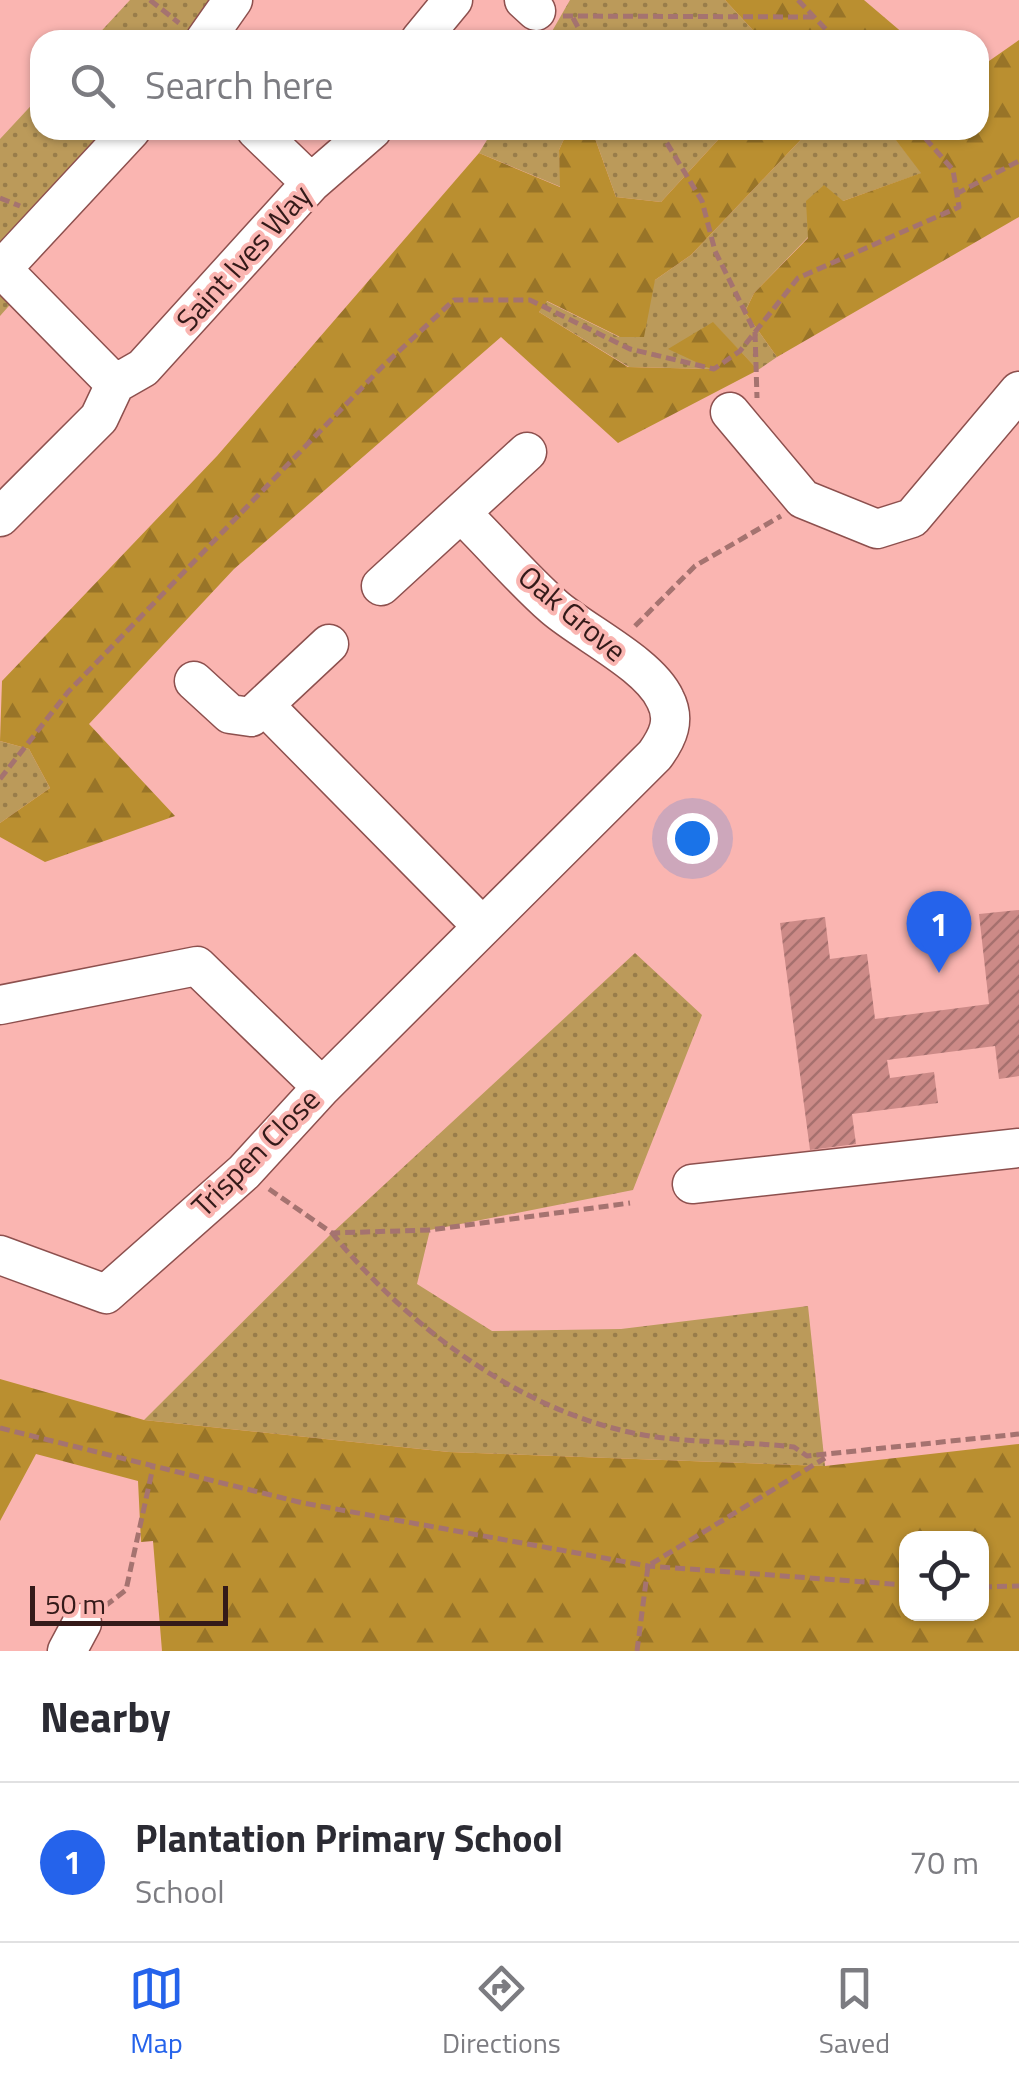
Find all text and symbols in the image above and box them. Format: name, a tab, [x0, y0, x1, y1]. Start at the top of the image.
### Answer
search box	[30, 30, 989, 140]
text: Search here	[145, 56, 333, 114]
icon: search	[65, 58, 120, 113]
street label: Saint Ives Way	[165, 174, 322, 341]
street label: Oak Grove	[508, 554, 637, 672]
your location	[667, 813, 718, 864]
pin: 1	[906, 890, 972, 973]
street label: Trispen Close	[180, 1077, 330, 1227]
map controls	[899, 1531, 989, 1621]
button: locate	[899, 1531, 989, 1621]
scale bar	[30, 1581, 228, 1626]
text: 50 m	[45, 1582, 106, 1625]
text: Nearby	[40, 1684, 171, 1748]
text: Plantation Primary School	[135, 1809, 563, 1867]
text: 1	[64, 1838, 81, 1886]
text: 70 m	[909, 1838, 979, 1886]
text: School	[135, 1867, 225, 1915]
tab: Map	[129, 1961, 184, 2064]
tab: Directions	[442, 1961, 561, 2064]
tab: Saved	[819, 1961, 890, 2064]

